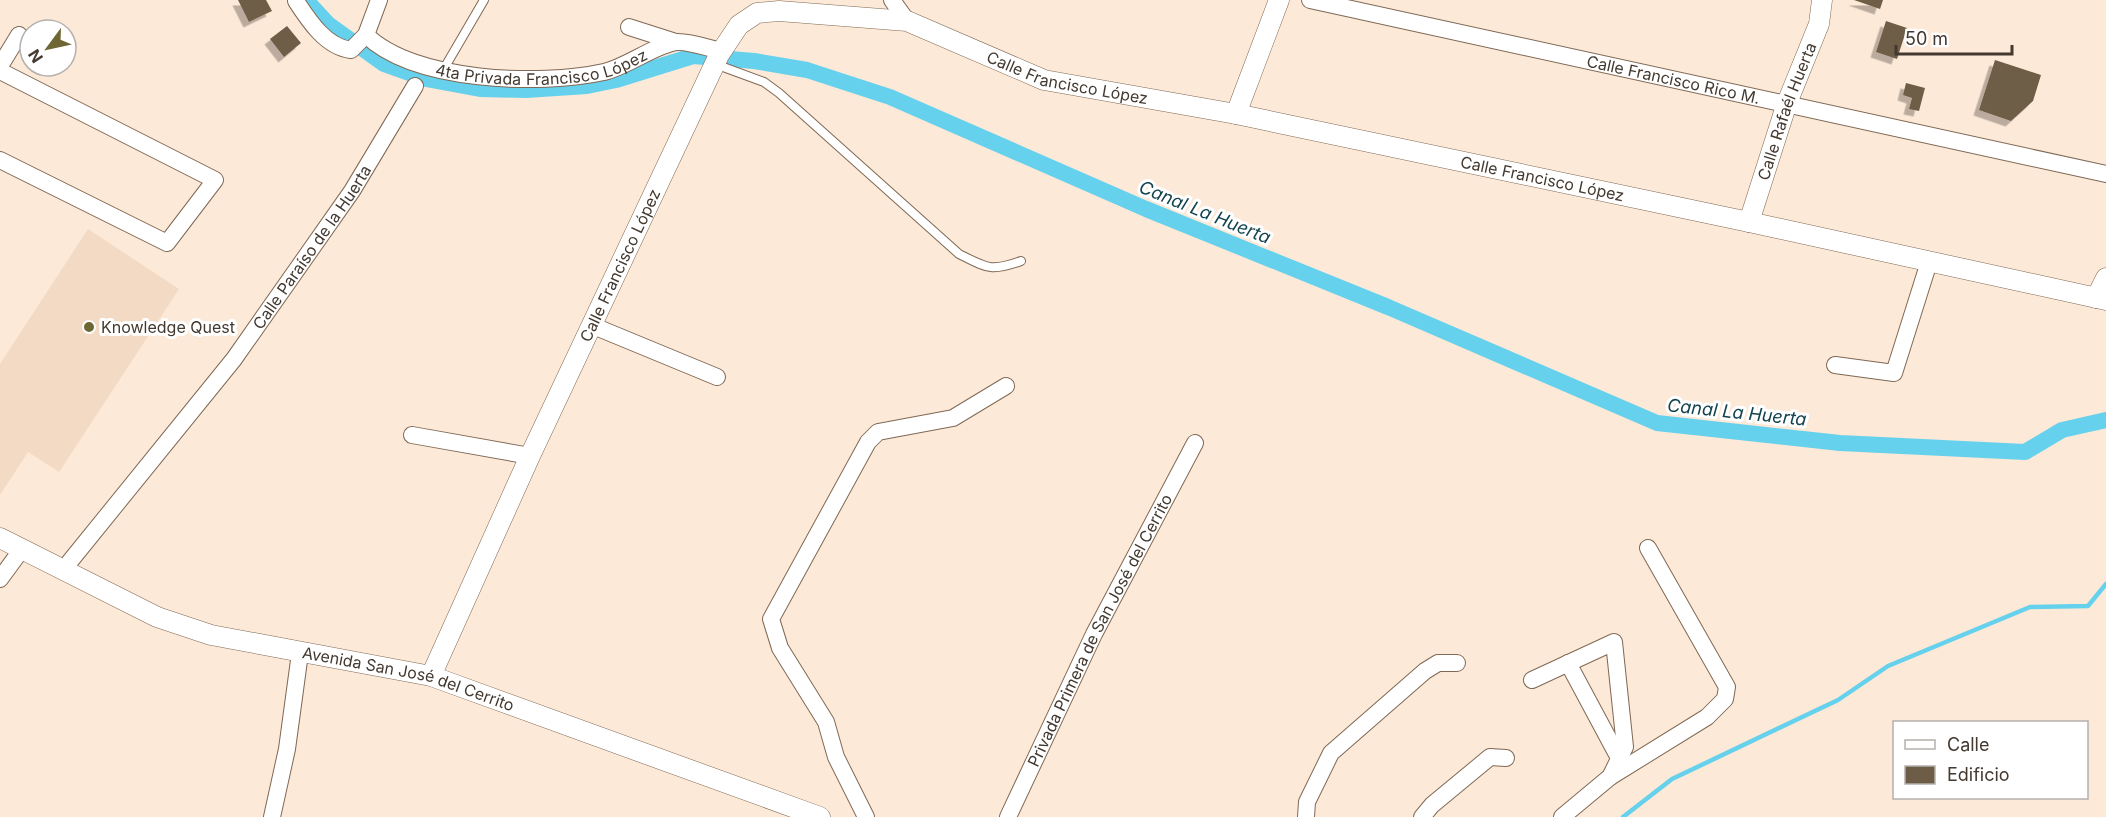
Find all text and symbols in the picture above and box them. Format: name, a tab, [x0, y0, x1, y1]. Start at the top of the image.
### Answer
north arrow	[18, 18, 78, 78]
scale bar	[1896, 18, 2012, 56]
text: 50 m	[1905, 28, 1948, 49]
street label: Calle Rafaél Huerta	[1753, 39, 1821, 183]
street label: 4ta Privada Francisco López	[433, 45, 650, 89]
text: N	[24, 46, 47, 67]
street label: Calle Francisco López	[984, 47, 1150, 108]
street label: Calle Francisco Rico M.	[1585, 51, 1762, 108]
street label: Calle Francisco López	[1459, 152, 1626, 205]
street label: Calle Paraíso de la Huerta	[248, 161, 375, 333]
water label: Canal La Huerta	[1136, 176, 1274, 248]
street label: Calle Francisco López	[575, 186, 664, 345]
place label: Knowledge Quest	[101, 317, 235, 337]
marker: Knowledge Quest	[82, 320, 96, 334]
water label: Canal La Huerta	[1666, 394, 1808, 430]
street label: Privada Primera de San José del Cerrito	[1023, 491, 1176, 770]
street label: Avenida San José del Cerrito	[301, 642, 517, 715]
legend	[1893, 721, 2088, 799]
text: Calle	[1947, 734, 1989, 755]
text: Edificio	[1947, 764, 2010, 785]

